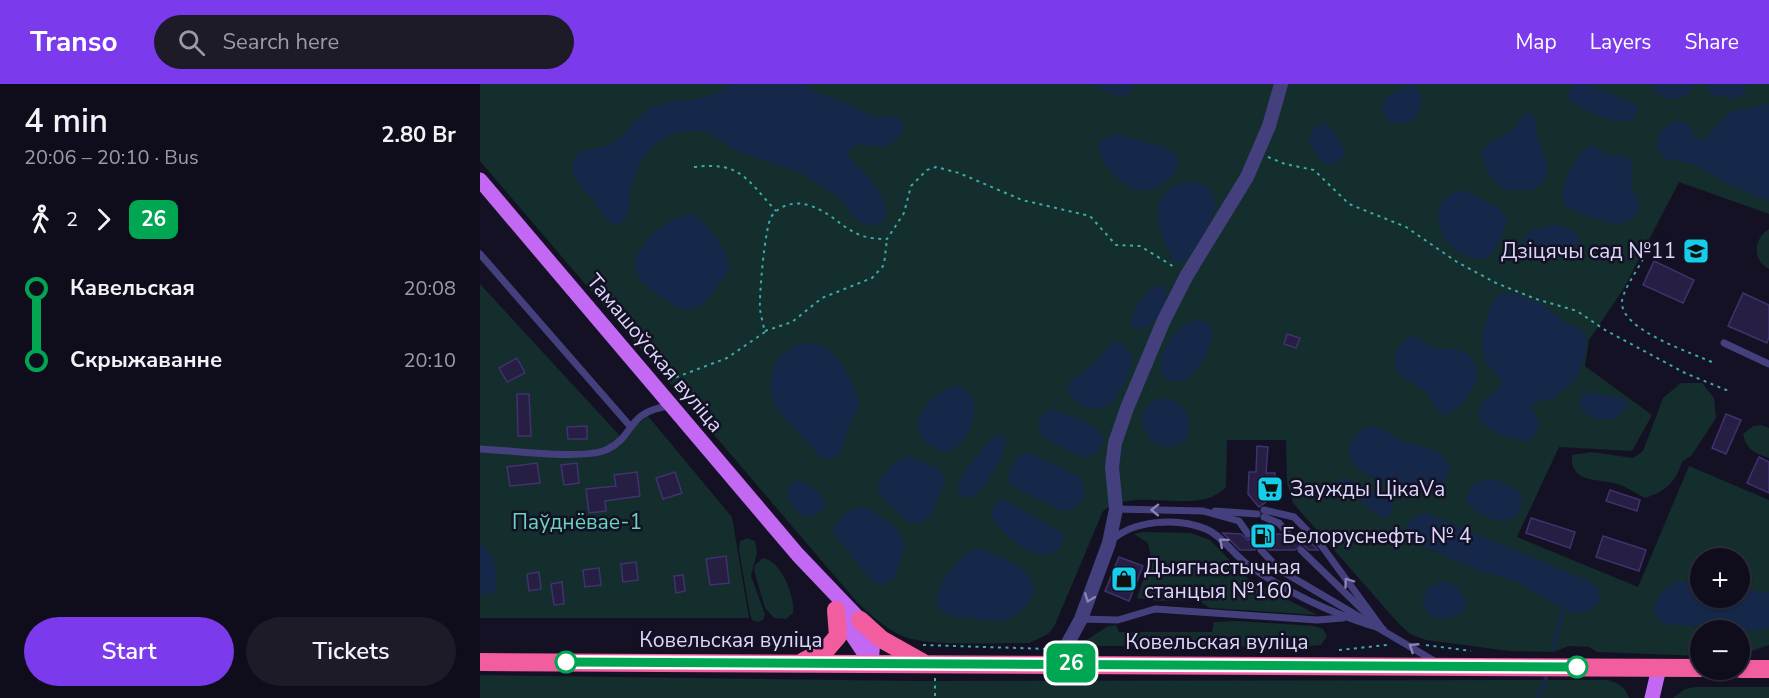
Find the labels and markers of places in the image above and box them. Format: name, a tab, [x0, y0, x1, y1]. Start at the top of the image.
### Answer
school or university icon: Дзіцячы сад №11	[1681, 236, 1711, 266]
place label: Дзіцячы сад №11	[1501, 237, 1676, 265]
supermarket icon: Заужды ЦікаVа	[1255, 474, 1285, 504]
place label: Заужды ЦікаVа	[1290, 475, 1445, 503]
fuel station icon: Белоруснефть № 4	[1248, 521, 1278, 551]
place label: Белоруснефть № 4	[1282, 522, 1471, 550]
place label: Дыягнастычная станцыя №160	[1144, 553, 1301, 605]
shop icon: Дыягнастычная станцыя №160	[1109, 564, 1139, 594]
unlabelled marker	[555, 651, 577, 673]
unlabelled marker	[1566, 656, 1588, 678]

